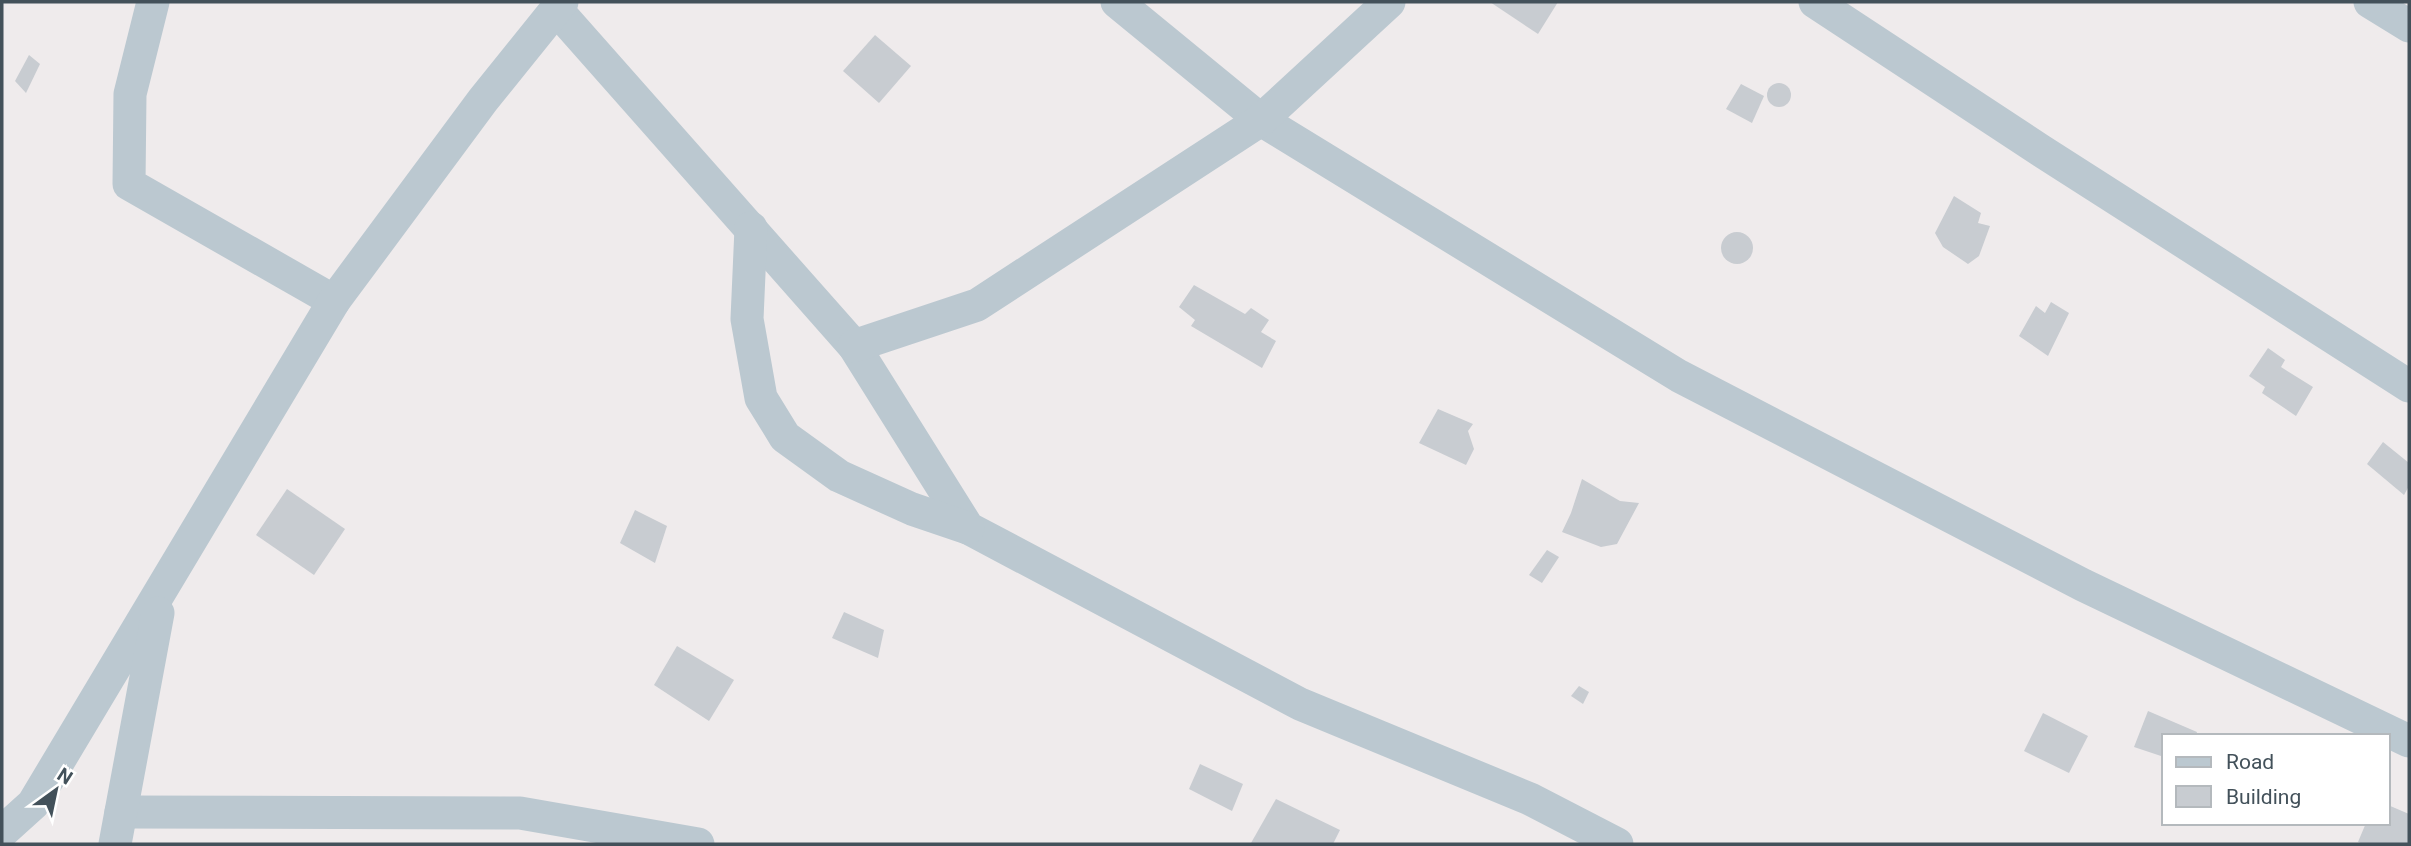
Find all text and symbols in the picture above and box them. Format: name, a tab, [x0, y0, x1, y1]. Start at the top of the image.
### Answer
legend	[2162, 734, 2390, 825]
text: Road	[2226, 750, 2274, 774]
north arrow	[21, 755, 91, 825]
text: N	[53, 763, 77, 789]
text: Building	[2226, 785, 2301, 809]

